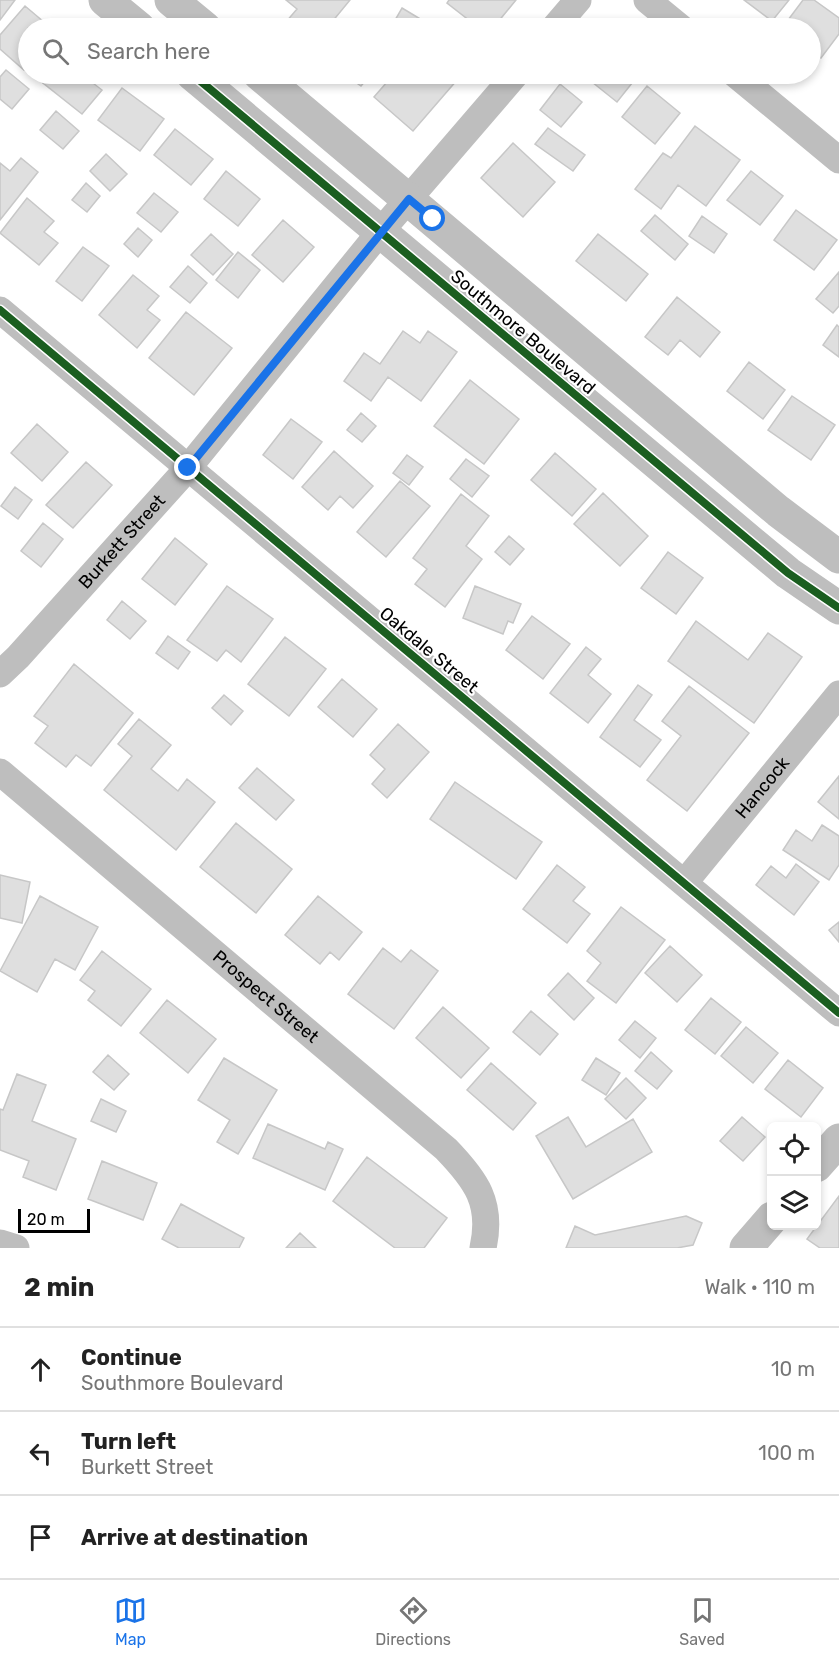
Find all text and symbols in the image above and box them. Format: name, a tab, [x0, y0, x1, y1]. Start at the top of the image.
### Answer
search box	[18, 18, 821, 84]
icon: search	[39, 35, 72, 68]
text: Search here	[87, 38, 210, 65]
route start	[419, 205, 445, 231]
street label: Southmore Boulevard	[446, 265, 600, 399]
route end	[174, 454, 200, 480]
street label: Burkett Street	[74, 490, 170, 593]
street label: Oakdale Street	[375, 602, 483, 698]
street label: Hancock	[731, 752, 794, 823]
street label: Prospect Street	[208, 946, 323, 1048]
map controls	[767, 1122, 821, 1230]
button: locate	[767, 1122, 821, 1176]
button: layers	[767, 1176, 821, 1230]
scale bar	[18, 1206, 90, 1234]
text: 20 m	[27, 1210, 65, 1229]
text: 2 min	[24, 1272, 94, 1303]
text: Walk · 110 m	[704, 1275, 815, 1299]
text: Continue	[81, 1344, 182, 1371]
icon: ahead	[24, 1353, 57, 1386]
text: 10 m	[771, 1357, 815, 1381]
text: Southmore Boulevard	[81, 1371, 283, 1395]
text: Turn left	[81, 1428, 176, 1455]
icon: left	[24, 1437, 57, 1470]
text: 100 m	[758, 1441, 815, 1465]
text: Burkett Street	[81, 1455, 213, 1479]
icon: arrive	[24, 1521, 57, 1554]
text: Arrive at destination	[81, 1524, 308, 1551]
tab: Map	[114, 1594, 147, 1649]
tab: Directions	[375, 1594, 451, 1649]
tab: Saved	[679, 1594, 725, 1649]

